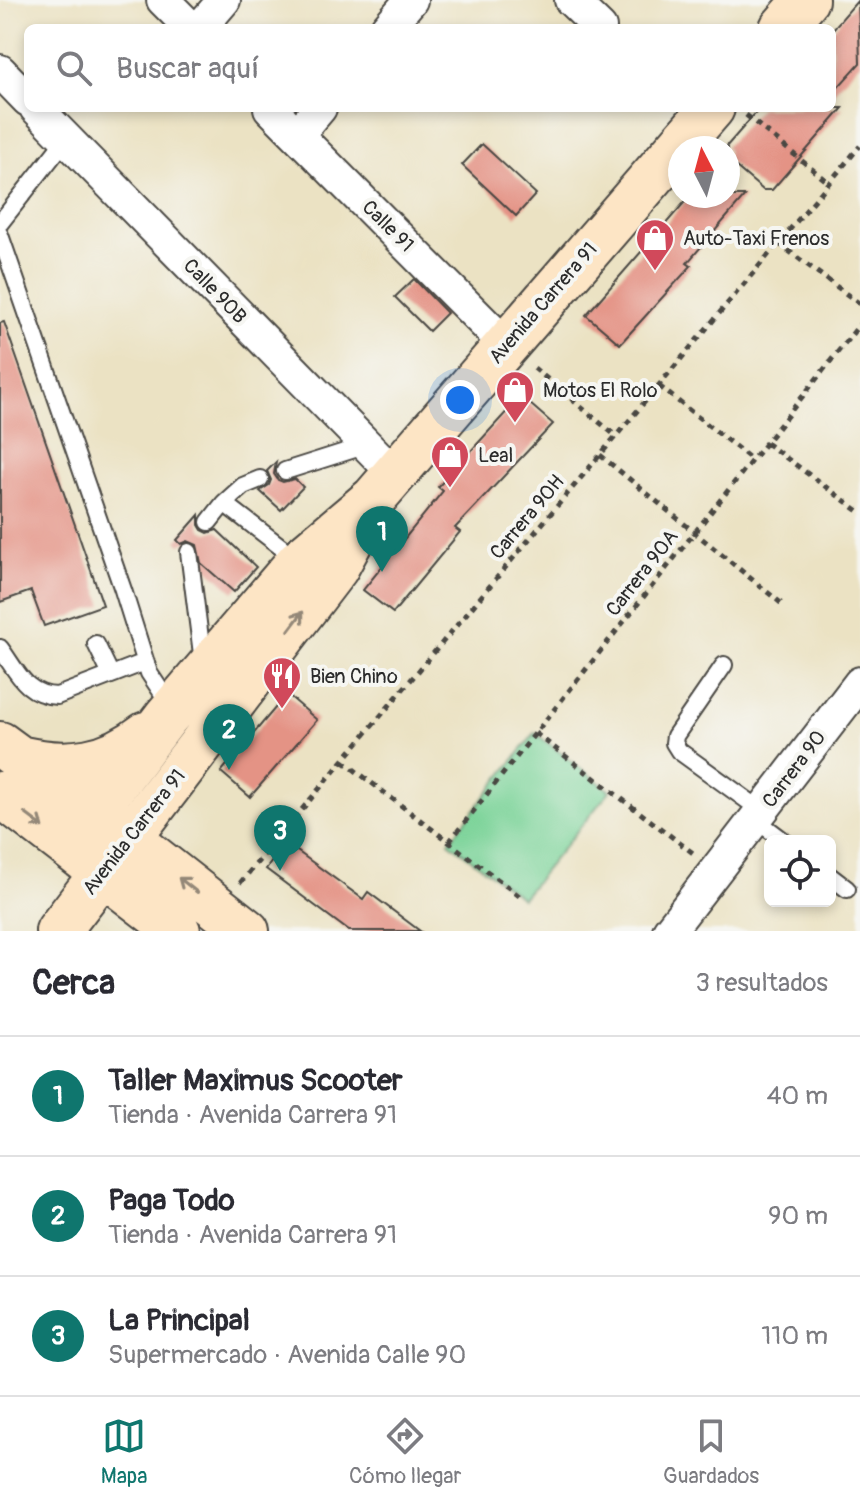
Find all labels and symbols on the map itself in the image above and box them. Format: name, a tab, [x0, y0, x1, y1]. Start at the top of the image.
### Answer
north arrow	[668, 136, 740, 208]
street label: Calle 91	[357, 195, 419, 257]
shop icon: Auto-Taxi Frenos	[634, 217, 676, 272]
place label: Auto-Taxi Frenos	[683, 226, 829, 251]
street label: Avenida Carrera 91	[483, 237, 603, 369]
street label: Calle 90B	[178, 253, 252, 329]
shop icon: Motos El Rolo	[494, 369, 536, 424]
place label: Motos El Rolo	[543, 378, 658, 403]
your location	[440, 380, 480, 420]
shop icon: Leal	[429, 434, 471, 489]
place label: Leal	[478, 443, 513, 468]
street label: Carrera 90H	[484, 470, 570, 564]
pin: 1	[356, 506, 408, 572]
street label: Carrera 90A	[600, 525, 684, 621]
one-way arrow	[287, 611, 304, 632]
restaurant icon: Bien Chino	[261, 655, 303, 710]
place label: Bien Chino	[310, 664, 398, 689]
pin: 2	[203, 704, 255, 770]
street label: Carrera 90	[757, 725, 831, 813]
street label: Avenida Carrera 91	[77, 764, 191, 900]
pin: 3	[254, 805, 306, 871]
one-way arrow	[23, 812, 44, 829]
one-way arrow	[178, 876, 199, 893]

